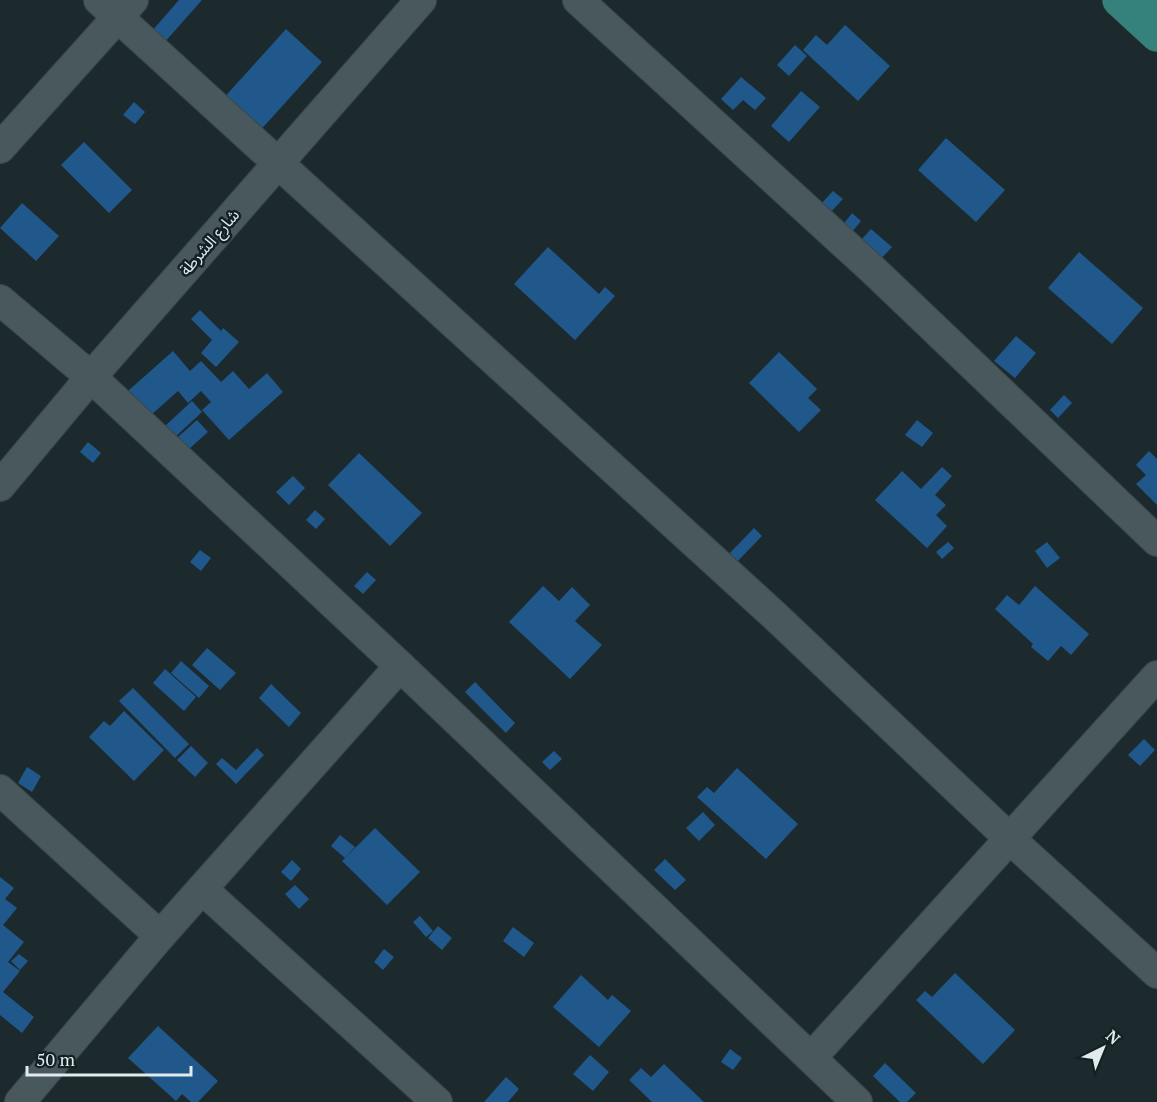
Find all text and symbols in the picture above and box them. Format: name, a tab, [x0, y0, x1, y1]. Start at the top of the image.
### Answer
street label: شارع الشرطة	[174, 204, 245, 281]
north arrow	[1073, 1018, 1133, 1078]
text: N	[1101, 1025, 1125, 1049]
scale bar	[27, 1039, 190, 1077]
text: 50 m	[36, 1047, 76, 1071]

